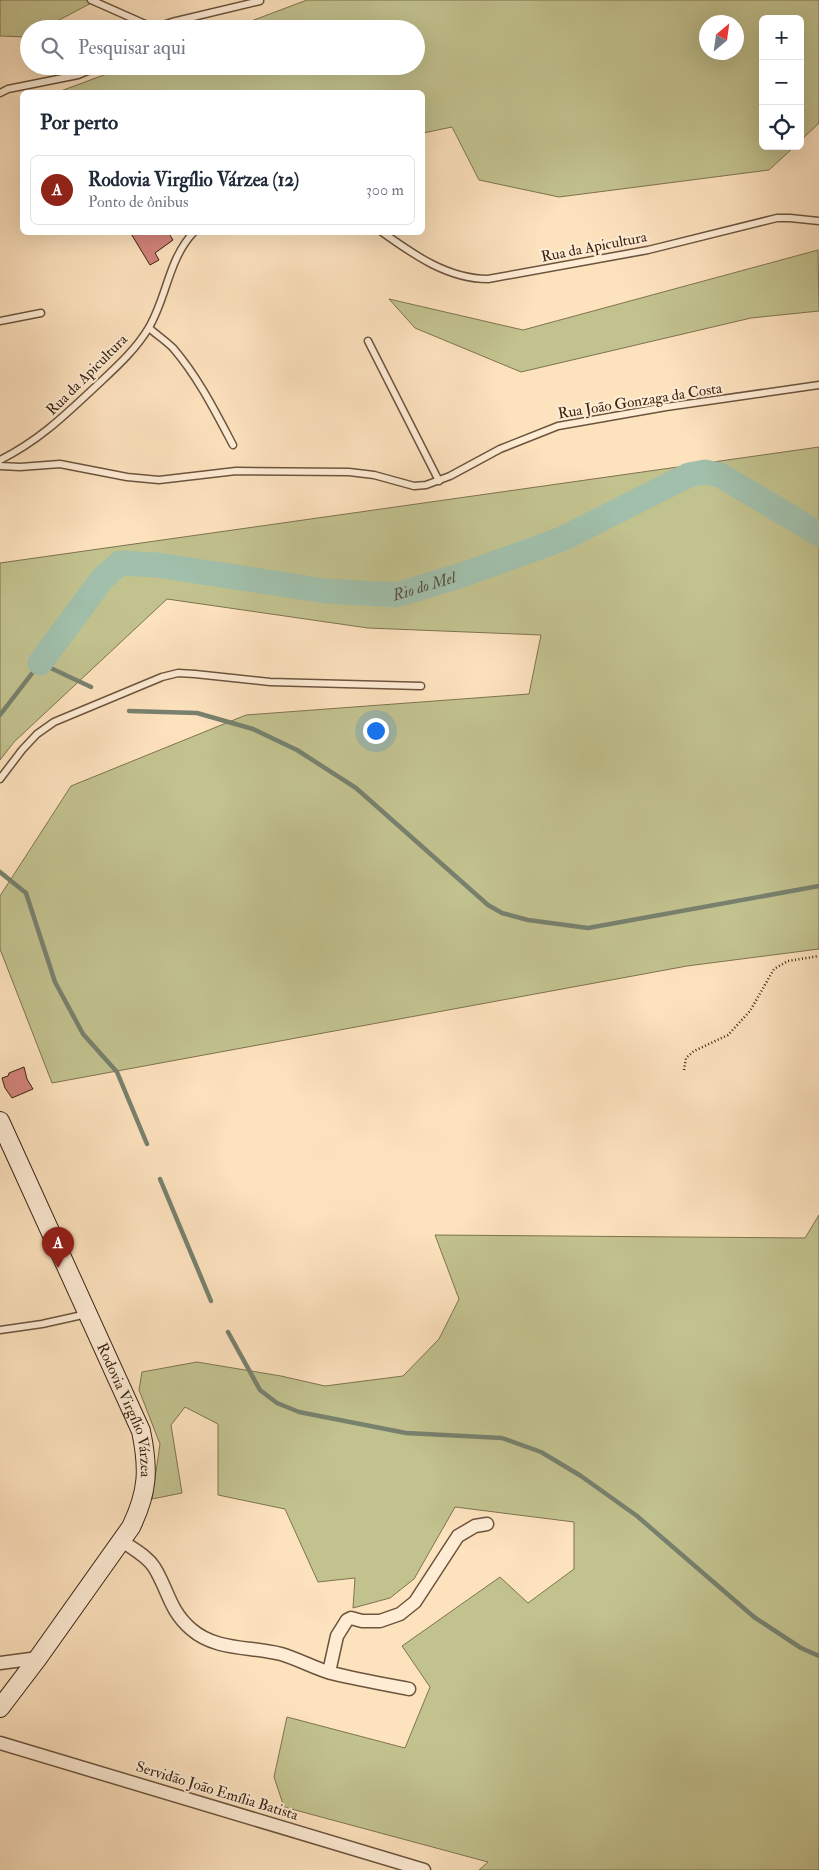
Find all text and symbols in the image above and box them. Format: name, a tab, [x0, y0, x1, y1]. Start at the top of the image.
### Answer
north arrow	[699, 15, 744, 60]
map controls	[759, 15, 804, 150]
button: +	[759, 15, 804, 60]
search box	[20, 20, 425, 75]
icon: search	[38, 34, 66, 62]
text: Pesquisar aqui	[78, 36, 186, 60]
button: −	[759, 60, 804, 105]
button: locate	[759, 105, 804, 150]
text: Por perto	[40, 109, 118, 136]
text: Rodovia Virgílio Várzea (12)	[88, 168, 299, 192]
text: A	[52, 180, 62, 200]
text: 300 m	[366, 180, 404, 200]
text: Ponto de ônibus	[88, 192, 189, 212]
street label: Rua da Apicultura	[540, 227, 649, 268]
street label: Rua da Apicultura	[42, 330, 133, 420]
street label: Rua João Gonzaga da Costa	[557, 379, 724, 424]
water label: Rio do Mel	[389, 567, 459, 606]
your location	[363, 718, 389, 744]
pin: A	[42, 1227, 74, 1268]
street label: Rodovia Virgílio Várzea	[93, 1340, 155, 1479]
street label: Servidão João Emília Batista	[133, 1757, 301, 1826]

